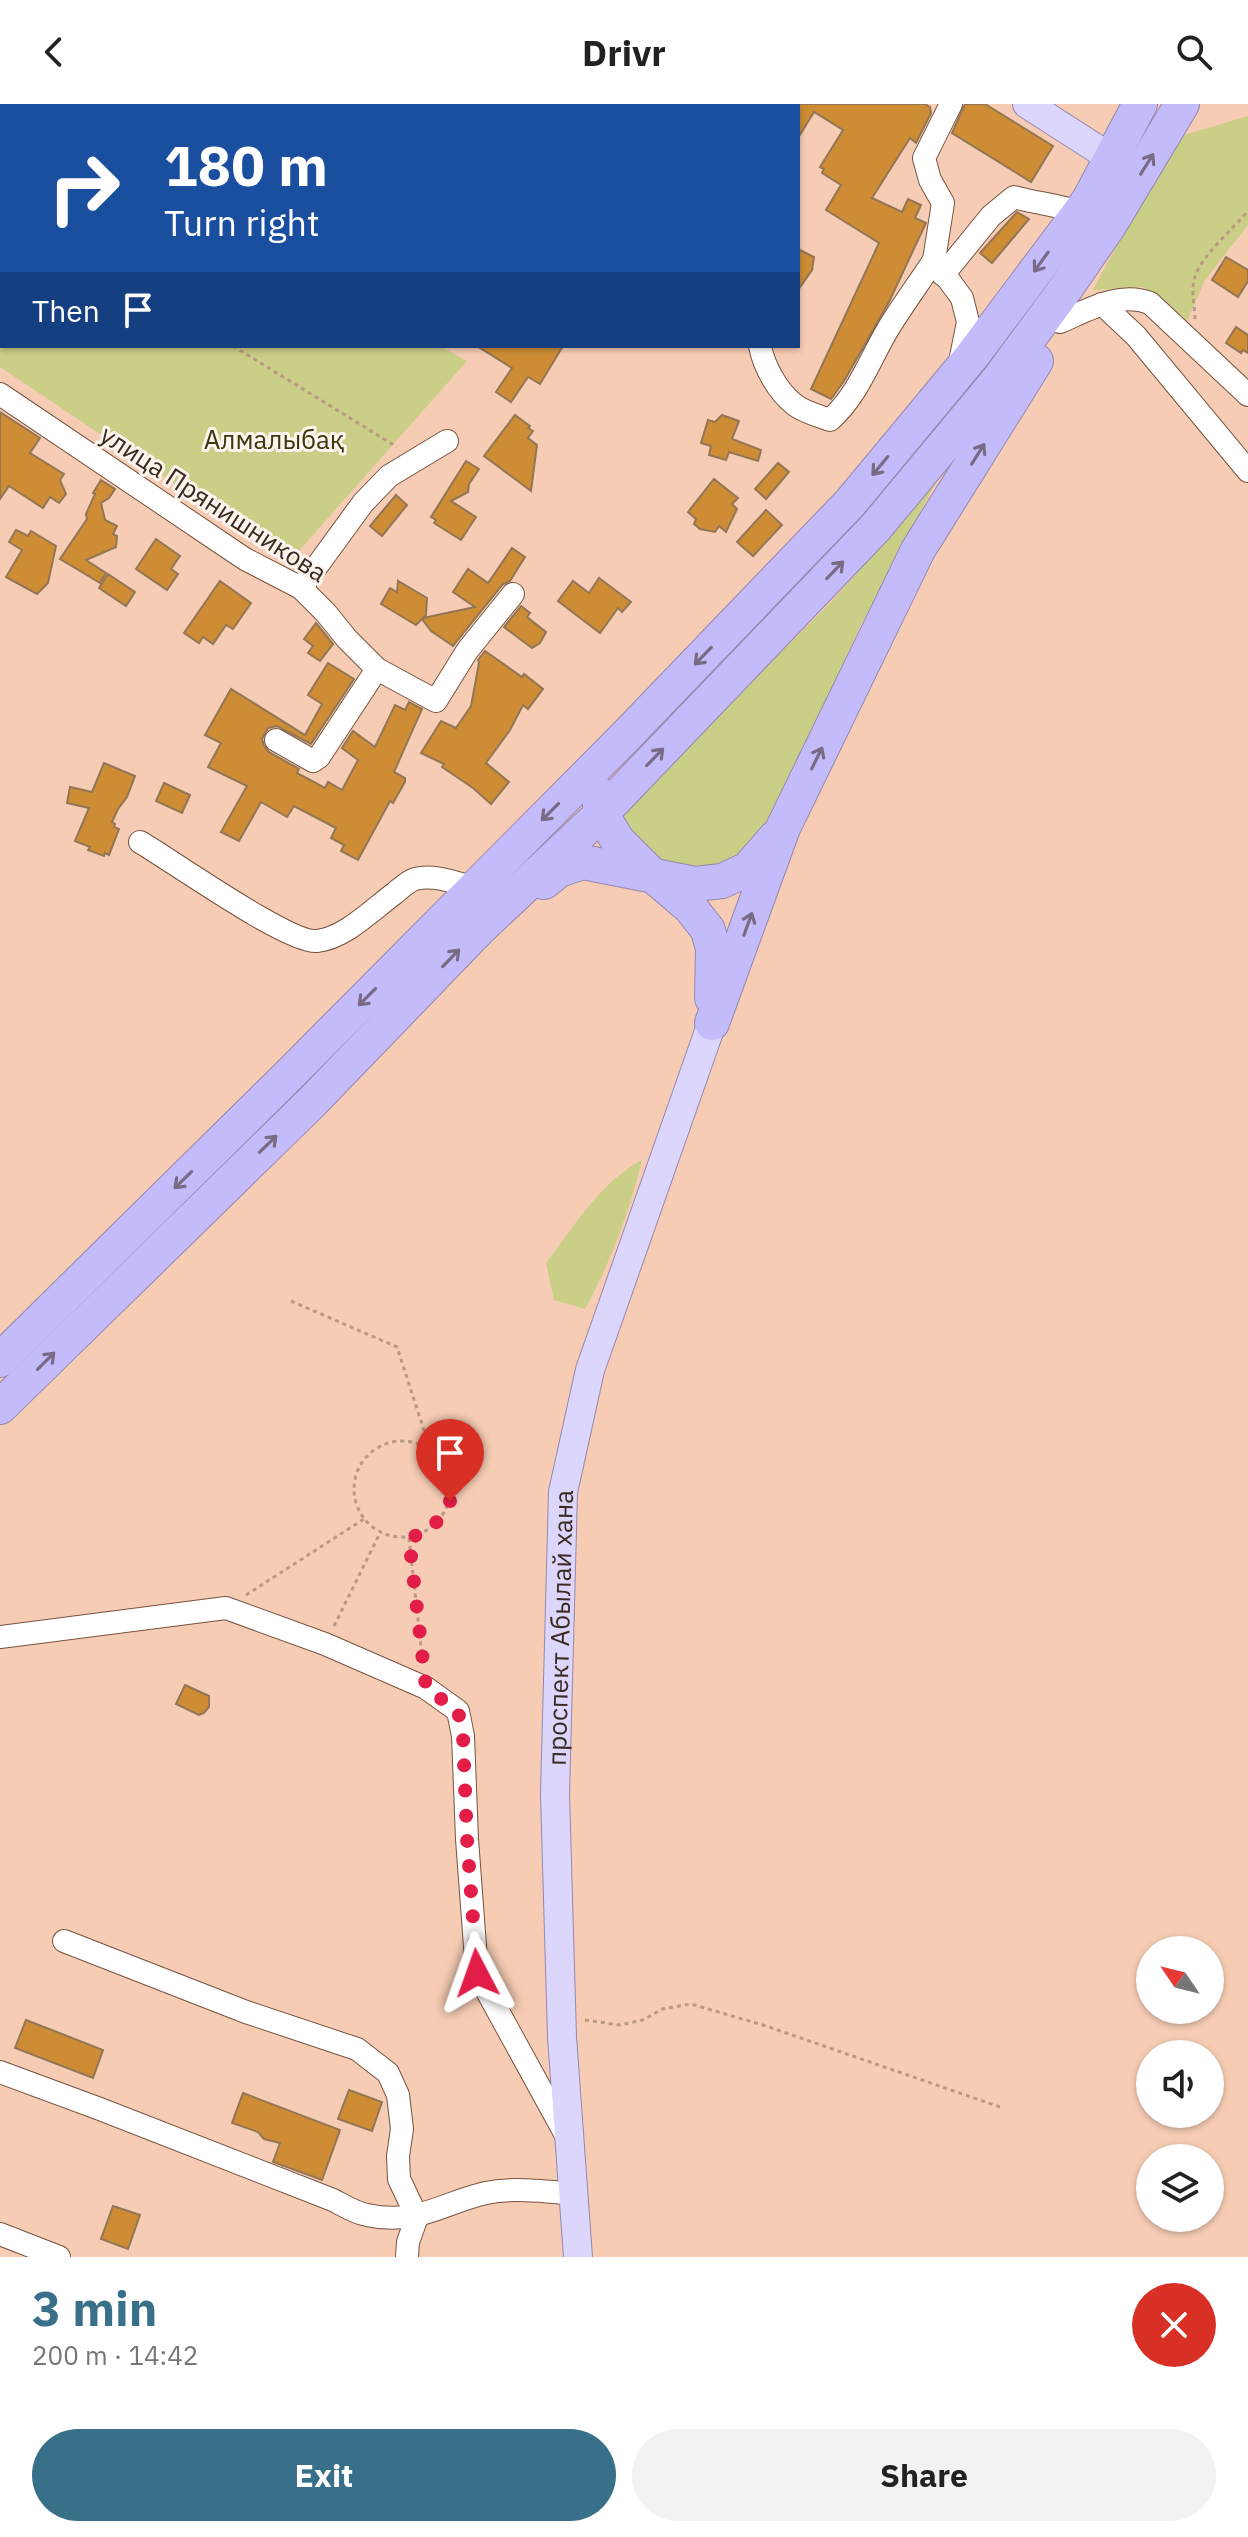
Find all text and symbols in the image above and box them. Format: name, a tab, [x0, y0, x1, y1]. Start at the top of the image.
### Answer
text: Drivr	[582, 29, 666, 76]
icon: back	[32, 30, 76, 74]
icon: search	[1172, 30, 1216, 74]
text: 180 m	[164, 129, 328, 201]
icon: right	[32, 136, 136, 240]
one-way arrow	[1139, 153, 1155, 176]
text: Turn right	[164, 199, 320, 246]
one-way arrow	[1033, 250, 1050, 272]
icon: arrive	[116, 288, 160, 332]
text: Then	[32, 291, 100, 330]
street label: улица Прянишникова	[94, 417, 334, 589]
park label: Алмалыбақ	[204, 422, 344, 456]
one-way arrow	[969, 444, 986, 466]
one-way arrow	[871, 455, 889, 475]
one-way arrow	[825, 560, 844, 580]
one-way arrow	[694, 645, 713, 665]
one-way arrow	[810, 746, 825, 770]
one-way arrow	[645, 748, 664, 767]
one-way arrow	[541, 802, 560, 822]
one-way arrow	[742, 911, 757, 936]
one-way arrow	[441, 948, 460, 968]
one-way arrow	[358, 987, 377, 1007]
one-way arrow	[258, 1135, 277, 1154]
one-way arrow	[174, 1170, 193, 1189]
one-way arrow	[36, 1352, 55, 1371]
pin	[416, 1419, 484, 1501]
icon: arrive	[428, 1431, 472, 1475]
street label: проспект Абылай хана	[539, 1489, 580, 1766]
position arrow	[435, 1931, 519, 2015]
north arrow	[1136, 1936, 1224, 2024]
map controls	[1136, 1936, 1224, 2232]
button: sound	[1136, 2040, 1224, 2128]
button: layers	[1136, 2144, 1224, 2232]
text: 3 min	[32, 2277, 157, 2339]
button: close	[1132, 2283, 1216, 2367]
text: 200 m · 14:42	[32, 2338, 198, 2372]
button: Exit	[32, 2429, 616, 2521]
button: Share	[632, 2429, 1216, 2521]

